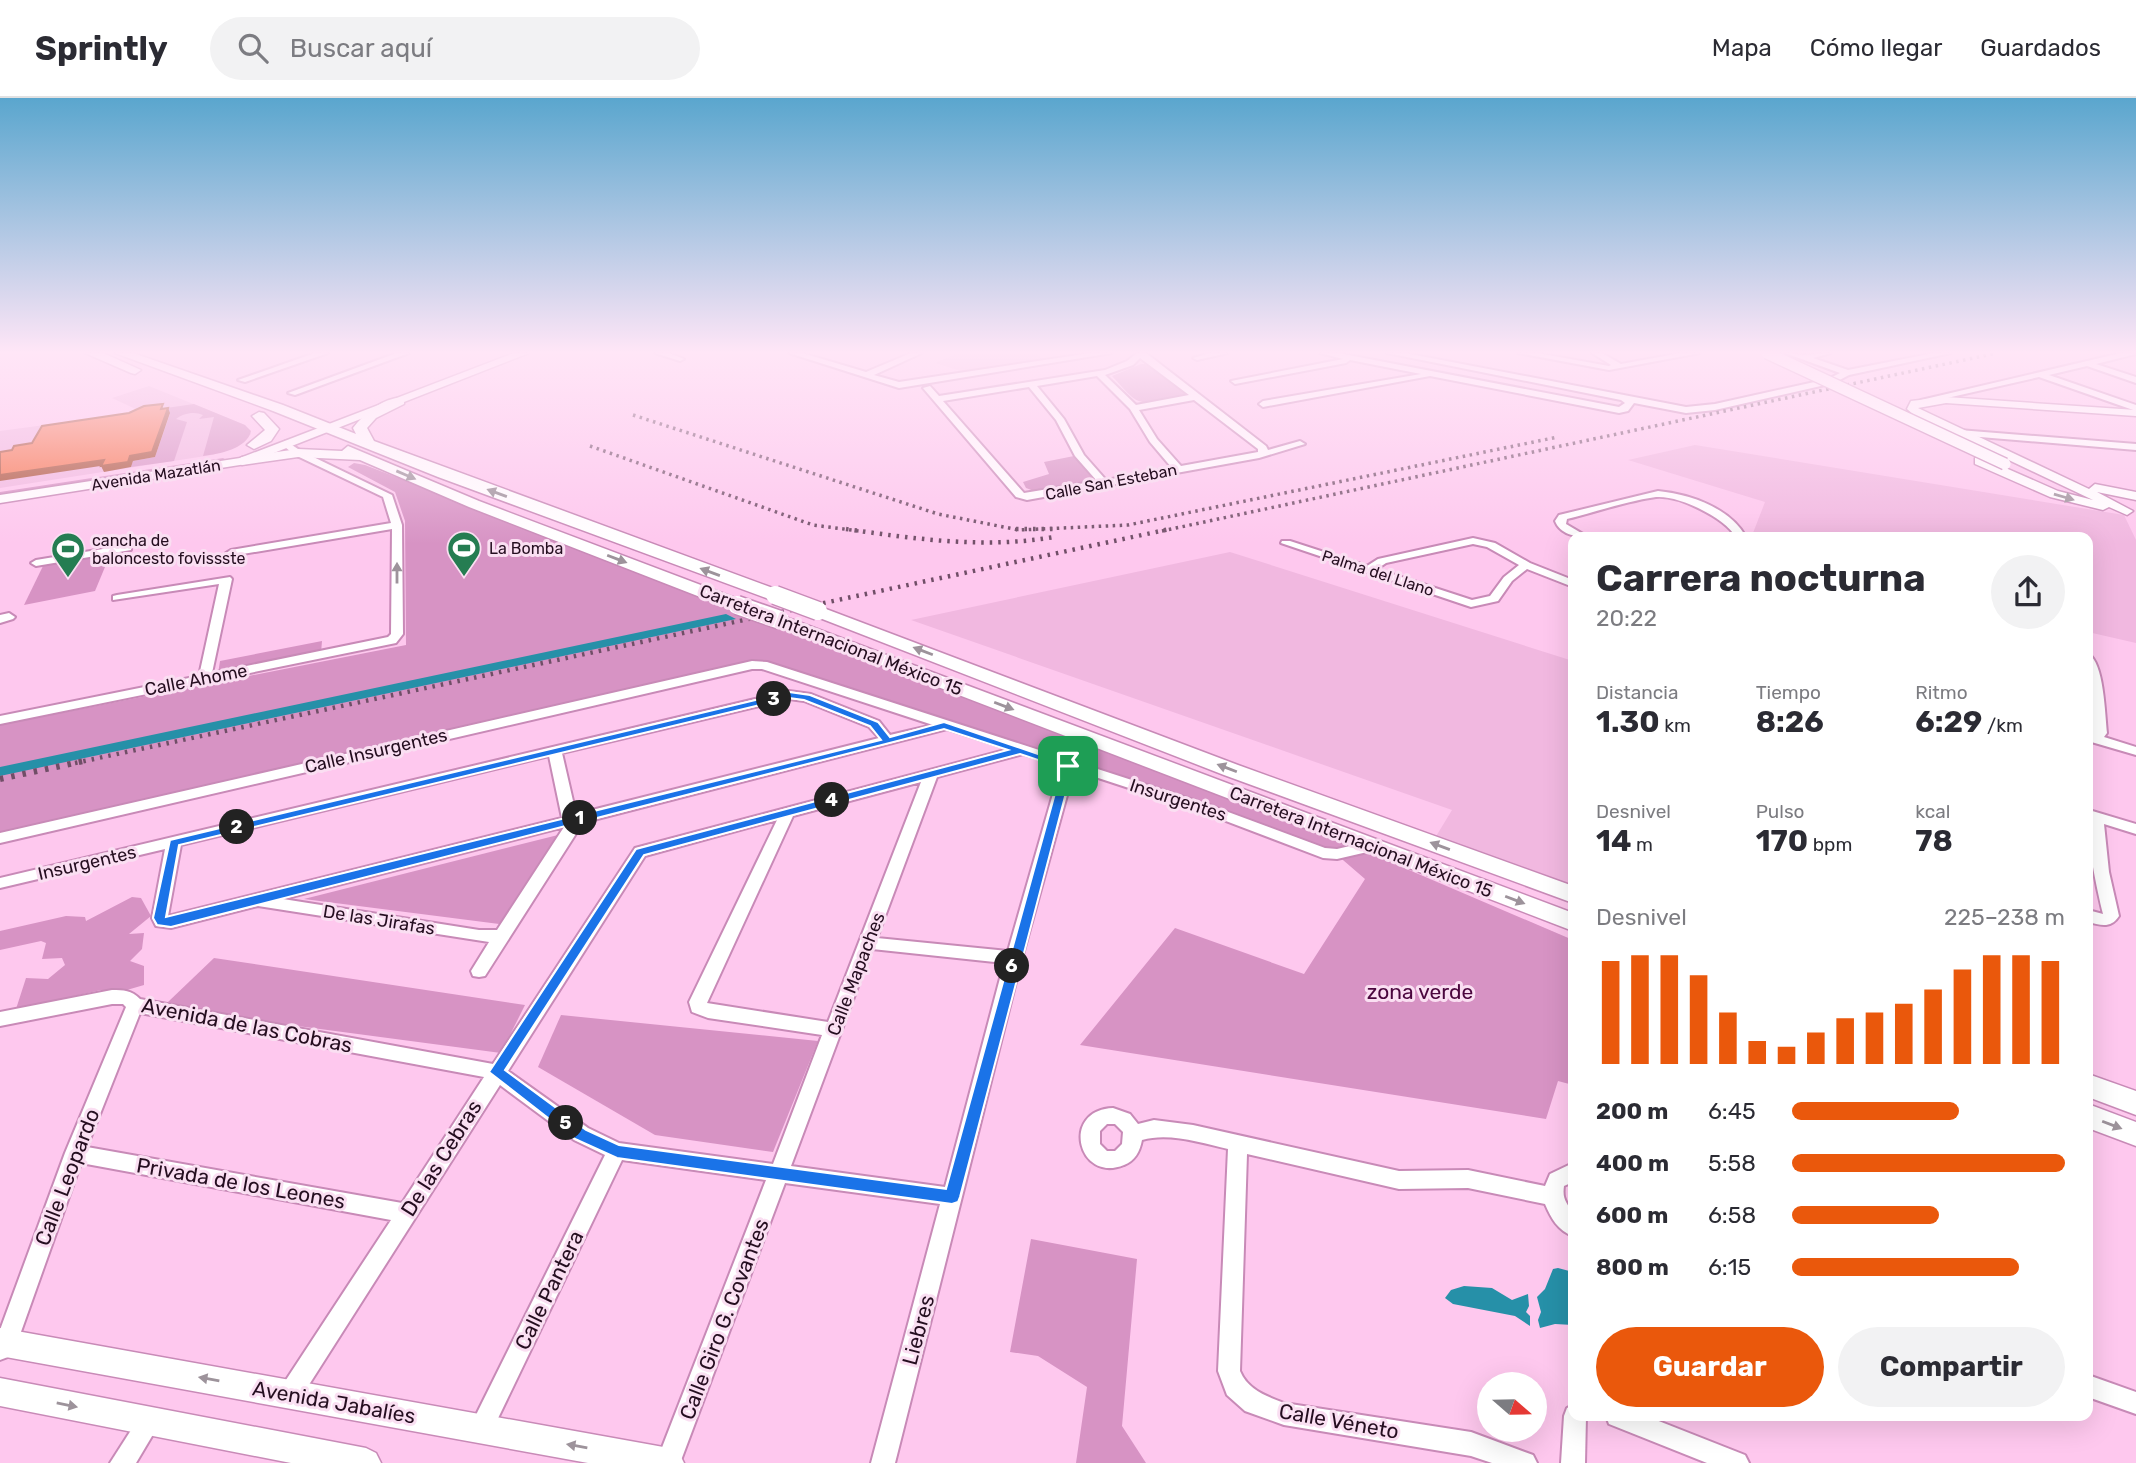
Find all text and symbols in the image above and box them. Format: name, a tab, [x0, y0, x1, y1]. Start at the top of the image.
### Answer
search box	[210, 17, 700, 80]
text: Sprintly	[35, 29, 168, 68]
icon: search	[234, 29, 272, 67]
text: Buscar aquí	[290, 33, 432, 64]
text: Mapa	[1712, 34, 1772, 62]
text: Cómo llegar	[1810, 34, 1942, 62]
text: Guardados	[1980, 34, 2101, 62]
street label: Avenida Mazatlán	[90, 455, 222, 495]
street label: Calle San Esteban	[1044, 460, 1178, 504]
one-way arrow	[395, 470, 416, 481]
one-way arrow	[486, 488, 507, 499]
one-way arrow	[2054, 492, 2075, 502]
sports icon: La Bomba	[445, 529, 483, 578]
sports icon: cancha de baloncesto fovissste	[49, 530, 87, 579]
place label: cancha de baloncesto fovissste	[92, 531, 245, 568]
place label: La Bomba	[489, 539, 563, 558]
street label: Palma del Llano	[1320, 546, 1436, 600]
one-way arrow	[607, 553, 628, 564]
text: Carrera nocturna	[1596, 555, 1926, 601]
button: share	[1991, 555, 2065, 629]
one-way arrow	[391, 562, 403, 584]
one-way arrow	[700, 566, 721, 577]
street label: Carretera Internacional México 15	[697, 580, 965, 700]
text: 20:22	[1596, 604, 1657, 632]
one-way arrow	[912, 646, 933, 657]
street label: Calle Ahome	[143, 659, 249, 701]
text: Distancia	[1596, 681, 1678, 704]
text: Tiempo	[1756, 681, 1821, 704]
text: Ritmo	[1915, 681, 1968, 704]
pin: 3	[756, 682, 792, 716]
text: 3	[767, 687, 780, 710]
one-way arrow	[994, 701, 1015, 712]
text: 1.30	[1596, 704, 1660, 740]
text: 8:26	[1756, 704, 1824, 740]
text: 6:29	[1915, 704, 1982, 740]
text: km	[1660, 714, 1691, 737]
text: /km	[1982, 714, 2023, 737]
street label: Calle Insurgentes	[303, 724, 449, 778]
pin	[1038, 736, 1098, 796]
icon: arrive	[1049, 747, 1087, 785]
one-way arrow	[1216, 762, 1237, 773]
street label: Insurgentes	[1127, 774, 1229, 826]
pin: 4	[814, 782, 850, 818]
street label: Carretera Internacional México 15	[1227, 782, 1495, 902]
text: 4	[825, 788, 838, 811]
pin: 1	[562, 800, 598, 836]
text: Desnivel	[1596, 800, 1671, 823]
text: Pulso	[1756, 800, 1805, 823]
text: kcal	[1915, 800, 1950, 823]
text: 1	[575, 806, 584, 829]
pin: 2	[219, 810, 254, 844]
text: 2	[230, 815, 243, 838]
text: 14	[1596, 823, 1631, 859]
text: 170	[1756, 823, 1808, 859]
text: 78	[1915, 823, 1953, 859]
text: m	[1631, 833, 1653, 856]
text: bpm	[1808, 833, 1852, 856]
street label: Insurgentes	[36, 841, 138, 885]
one-way arrow	[1430, 841, 1451, 852]
one-way arrow	[1504, 895, 1525, 906]
street label: De las Jirafas	[321, 900, 437, 940]
text: Desnivel	[1596, 903, 1687, 931]
text: 225–238 m	[1944, 903, 2065, 931]
street label: Calle Mapaches	[822, 909, 890, 1039]
pin: 6	[995, 948, 1030, 984]
text: 6	[1005, 954, 1018, 977]
park label: zona verde	[1367, 979, 1473, 1004]
street label: Avenida de las Cobras	[140, 992, 354, 1058]
street label: De las Cebras	[395, 1095, 487, 1221]
text: 200 m	[1596, 1097, 1668, 1125]
text: 6:45	[1708, 1097, 1756, 1125]
street label: Calle Leopardo	[29, 1105, 105, 1249]
pin: 5	[548, 1105, 584, 1140]
text: 5	[559, 1111, 572, 1134]
one-way arrow	[2101, 1120, 2122, 1131]
text: 400 m	[1596, 1149, 1669, 1177]
text: 5:58	[1708, 1149, 1756, 1177]
street label: Privada de los Leones	[135, 1152, 347, 1214]
text: 600 m	[1596, 1201, 1668, 1229]
text: 6:58	[1708, 1201, 1756, 1229]
street label: Calle Giro G. Covantes	[674, 1215, 774, 1423]
street label: Calle Pantera	[509, 1226, 589, 1354]
text: 800 m	[1596, 1253, 1669, 1281]
text: 6:15	[1708, 1253, 1751, 1281]
street label: Liebres	[897, 1292, 939, 1368]
button: Guardar	[1596, 1327, 1824, 1407]
button: Compartir	[1838, 1327, 2065, 1407]
north arrow	[1477, 1372, 1547, 1442]
map controls	[1477, 1372, 1547, 1442]
one-way arrow	[198, 1374, 220, 1385]
street label: Avenida Jabalíes	[251, 1375, 417, 1429]
street label: Calle Véneto	[1277, 1398, 1401, 1444]
one-way arrow	[56, 1400, 78, 1411]
one-way arrow	[566, 1441, 588, 1452]

